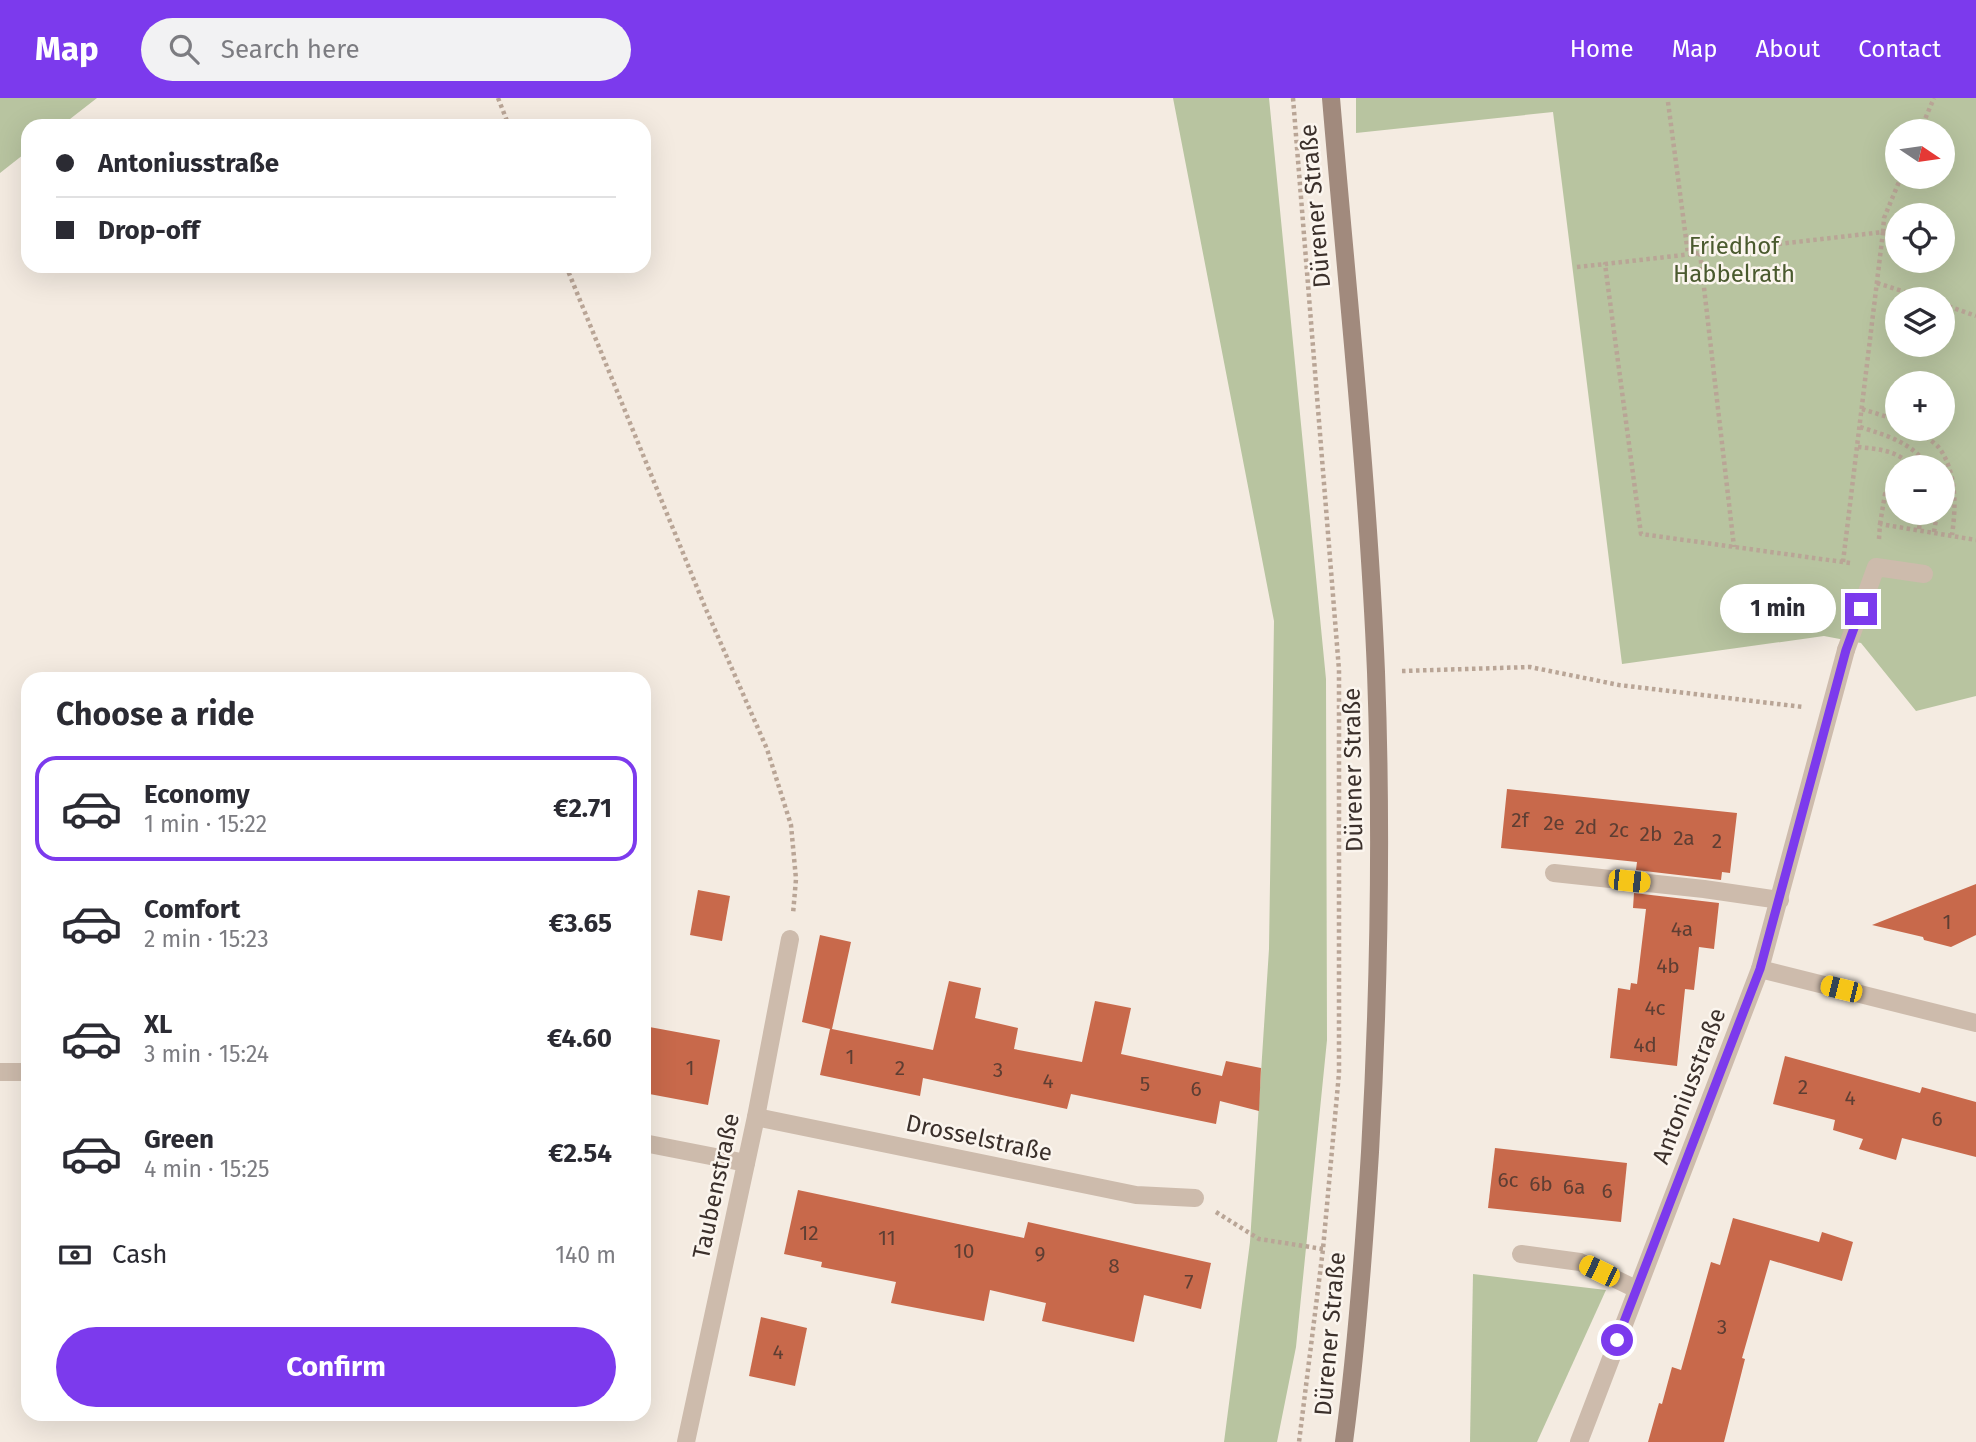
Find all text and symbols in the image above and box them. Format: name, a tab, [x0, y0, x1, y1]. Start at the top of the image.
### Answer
search box	[141, 18, 631, 81]
text: Map	[35, 29, 99, 69]
icon: search	[165, 30, 203, 68]
text: Search here	[221, 34, 360, 65]
text: Home	[1570, 35, 1634, 63]
text: Map	[1672, 35, 1718, 63]
text: About	[1756, 35, 1820, 63]
text: Contact	[1858, 35, 1941, 63]
north arrow	[1885, 119, 1955, 189]
map controls	[1885, 119, 1955, 525]
street label: Dürener Straße	[1294, 123, 1336, 289]
text: Antoniusstraße	[98, 148, 279, 179]
button: locate	[1885, 203, 1955, 273]
text: Drop-off	[98, 215, 200, 246]
park label: Friedhof Habbelrath	[1673, 232, 1795, 288]
button: layers	[1885, 287, 1955, 357]
button: +	[1885, 371, 1955, 441]
button: −	[1885, 455, 1955, 525]
callout: 1 min	[1721, 584, 1836, 634]
route end	[1845, 593, 1877, 625]
text: 1 min	[1750, 594, 1806, 622]
street label: Dürener Straße	[1338, 688, 1368, 852]
text: Choose a ride	[56, 695, 254, 733]
icon: car	[60, 777, 123, 840]
text: Economy	[144, 779, 250, 810]
text: €2.71	[553, 793, 612, 824]
house number: 2f	[1511, 807, 1531, 833]
text: 1 min · 15:22	[144, 810, 267, 838]
house number: 2e	[1543, 810, 1565, 836]
house number: 2d	[1575, 814, 1597, 840]
house number: 2c	[1609, 817, 1629, 843]
house number: 2b	[1640, 821, 1662, 847]
house number: 2a	[1673, 825, 1695, 851]
house number: 2	[1712, 828, 1722, 854]
car	[1608, 868, 1651, 894]
icon: car	[60, 892, 123, 955]
text: Comfort	[144, 894, 240, 925]
text: €3.65	[549, 908, 612, 939]
house number: 1	[1942, 909, 1952, 935]
house number: 4a	[1671, 916, 1693, 942]
text: 2 min · 15:23	[144, 925, 269, 953]
house number: 4b	[1656, 953, 1680, 979]
car	[1819, 974, 1864, 1004]
house number: 4c	[1644, 995, 1666, 1021]
street label: Antoniusstraße	[1646, 1004, 1732, 1168]
icon: car	[60, 1007, 123, 1070]
text: XL	[144, 1009, 172, 1040]
text: €4.60	[547, 1023, 612, 1054]
house number: 4d	[1633, 1032, 1657, 1058]
text: 3 min · 15:24	[144, 1040, 269, 1068]
house number: 1	[845, 1044, 855, 1070]
house number: 1	[685, 1055, 695, 1081]
house number: 2	[895, 1055, 905, 1081]
house number: 3	[993, 1057, 1003, 1083]
house number: 4	[1042, 1068, 1054, 1094]
house number: 5	[1140, 1071, 1150, 1097]
house number: 2	[1798, 1074, 1808, 1100]
house number: 6	[1190, 1076, 1202, 1102]
house number: 4	[1844, 1085, 1856, 1111]
house number: 6	[1931, 1106, 1943, 1132]
street label: Drosselstraße	[903, 1109, 1055, 1167]
street label: Taubenstraße	[687, 1111, 745, 1261]
icon: car	[60, 1122, 123, 1185]
text: Green	[144, 1124, 214, 1155]
text: €2.54	[548, 1138, 612, 1169]
text: 4 min · 15:25	[144, 1155, 270, 1183]
house number: 6c	[1497, 1167, 1519, 1193]
house number: 6b	[1529, 1171, 1553, 1197]
house number: 6a	[1563, 1174, 1585, 1200]
house number: 6	[1601, 1178, 1613, 1204]
house number: 12	[799, 1220, 819, 1246]
house number: 11	[878, 1225, 896, 1251]
icon: cash	[56, 1236, 94, 1274]
house number: 10	[954, 1238, 974, 1264]
text: Cash	[112, 1239, 168, 1270]
text: 140 m	[555, 1241, 616, 1269]
house number: 9	[1034, 1241, 1046, 1267]
street label: Dürener Straße	[1309, 1251, 1351, 1417]
car	[1576, 1252, 1623, 1290]
house number: 8	[1108, 1253, 1120, 1279]
house number: 7	[1184, 1269, 1194, 1295]
house number: 3	[1717, 1314, 1727, 1340]
route start	[1601, 1324, 1633, 1356]
button: Confirm	[56, 1327, 616, 1407]
house number: 4	[772, 1339, 784, 1365]

